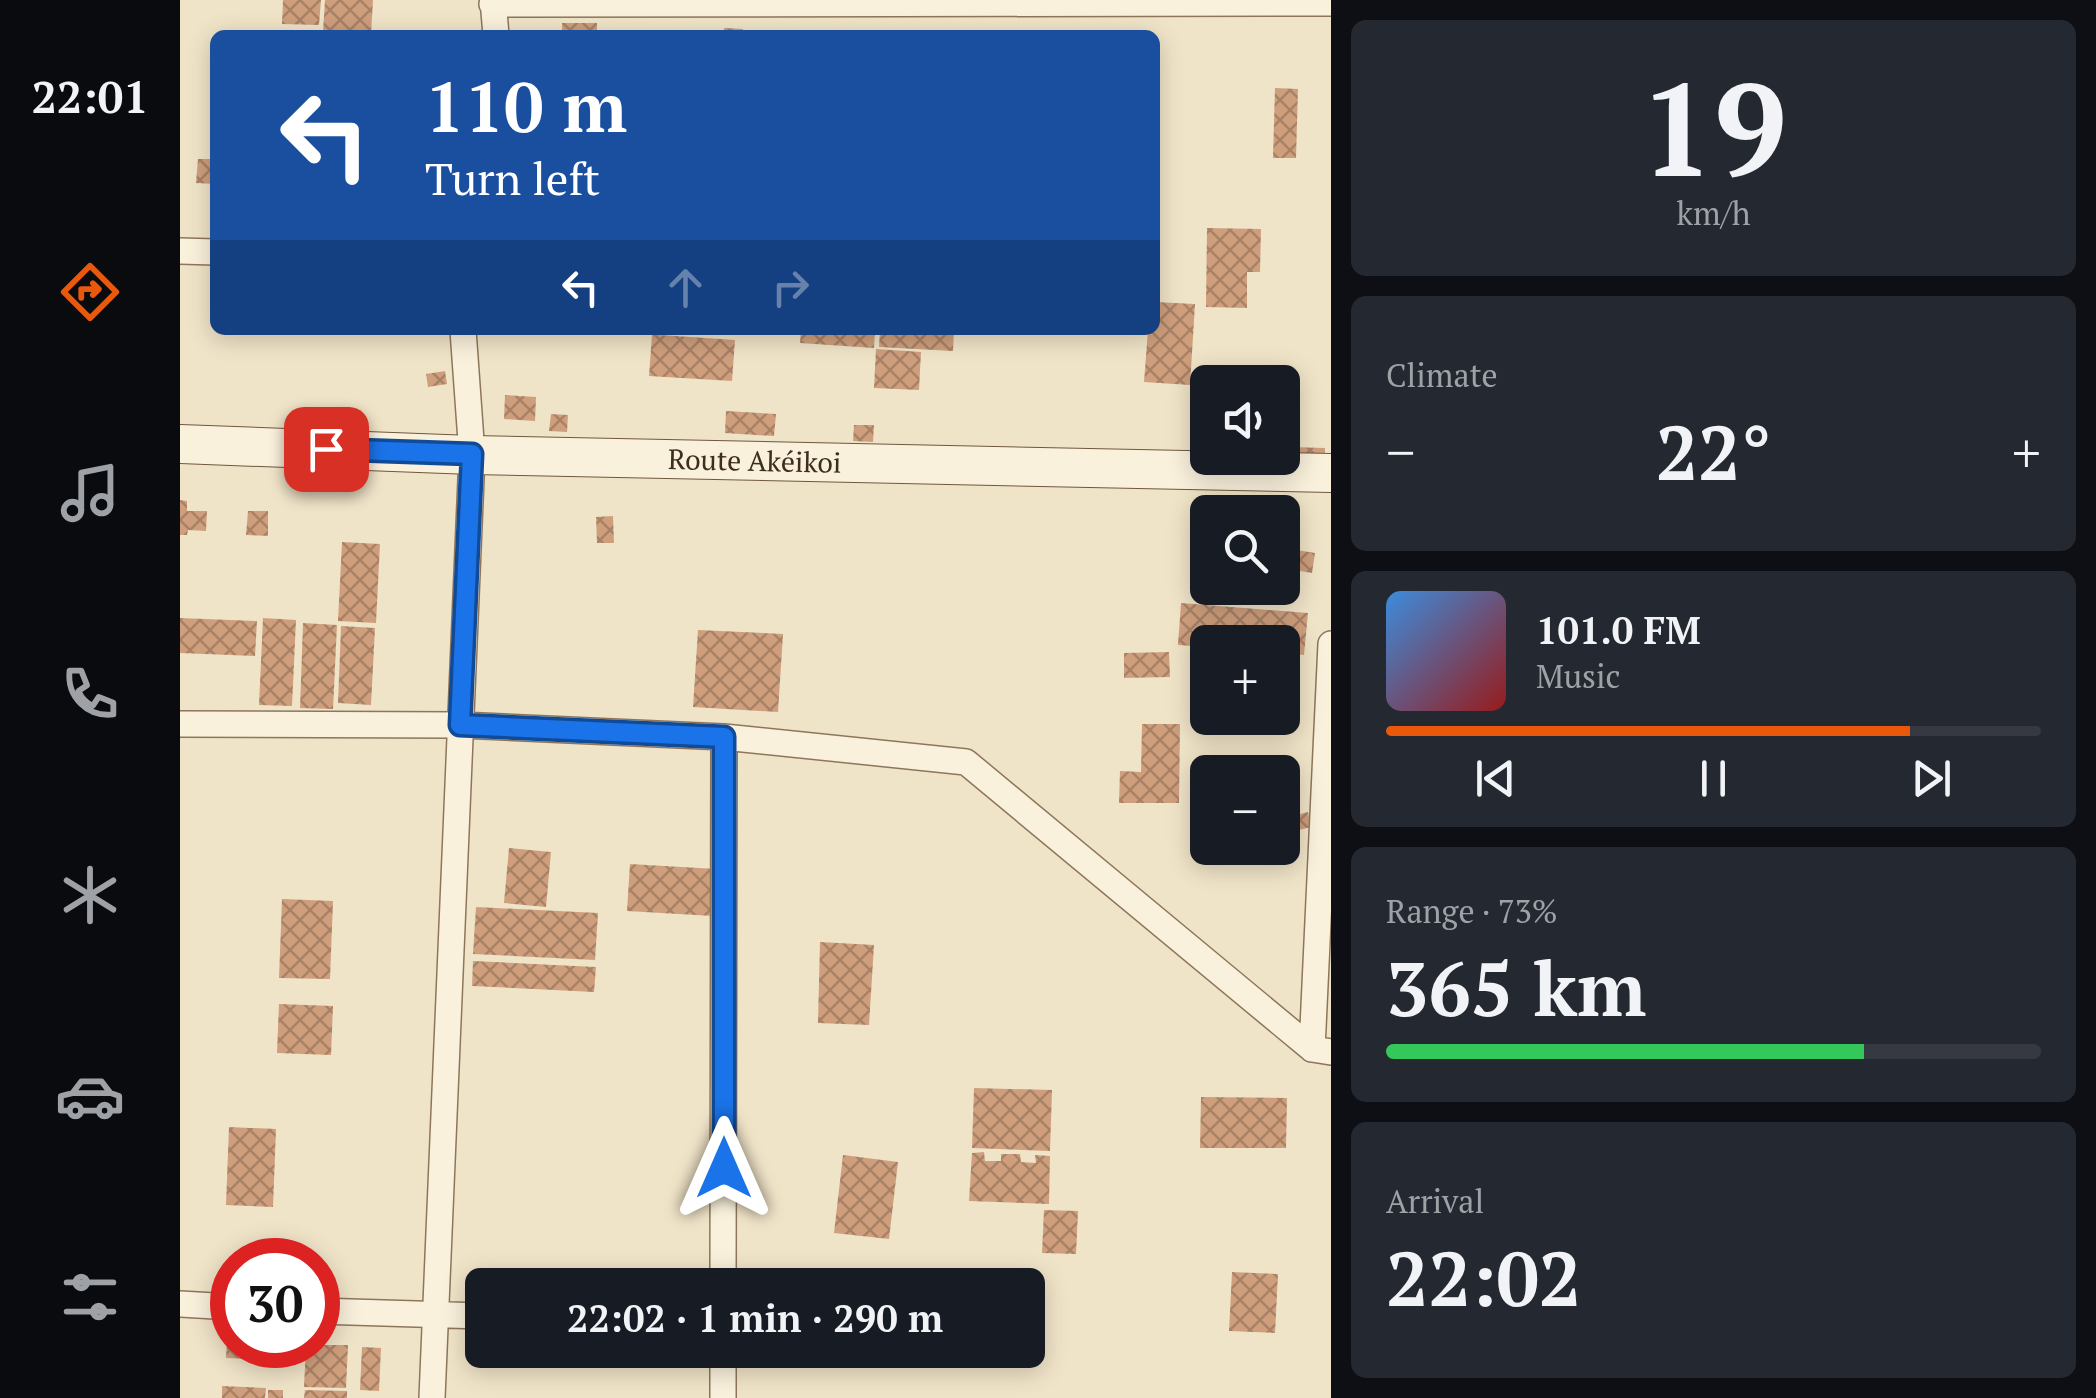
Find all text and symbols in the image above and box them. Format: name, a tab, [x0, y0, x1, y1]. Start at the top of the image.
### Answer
text: 19	[1640, 41, 1787, 213]
text: 110 m	[425, 59, 627, 152]
text: 22:01	[31, 66, 149, 126]
icon: left	[260, 70, 390, 200]
text: Turn left	[425, 148, 600, 208]
text: km/h	[1677, 192, 1750, 234]
icon: directions	[55, 257, 125, 327]
icon: left	[553, 260, 608, 315]
icon: ahead	[658, 260, 713, 315]
icon: right	[763, 260, 818, 315]
text: Climate	[1386, 354, 1498, 396]
map controls	[1190, 365, 1300, 865]
button: sound	[1190, 365, 1300, 475]
text: 22°	[1656, 402, 1771, 501]
pin	[284, 407, 369, 492]
text: −	[1386, 415, 1415, 488]
text: +	[2012, 415, 2041, 488]
icon: arrive	[299, 422, 354, 477]
street label: Route Akéikoi	[668, 440, 842, 481]
icon: music	[55, 458, 125, 528]
button: search	[1190, 495, 1300, 605]
text: 101.0 FM	[1536, 605, 1701, 655]
button: +	[1190, 625, 1300, 735]
text: Music	[1536, 655, 1621, 697]
icon: phone	[55, 659, 125, 729]
icon: previous	[1468, 751, 1523, 806]
icon: pause	[1686, 751, 1741, 806]
icon: next	[1904, 751, 1959, 806]
button: −	[1190, 755, 1300, 865]
icon: climate	[55, 860, 125, 930]
text: Range · 73%	[1386, 890, 1558, 932]
text: 365 km	[1386, 938, 1646, 1037]
icon: car	[55, 1061, 125, 1131]
position arrow	[672, 1116, 776, 1220]
text: Arrival	[1386, 1180, 1484, 1222]
text: 22:02	[1386, 1228, 1581, 1327]
speed limit sign: 30	[210, 1238, 340, 1368]
icon: filters	[55, 1262, 125, 1332]
text: 22:02 · 1 min · 290 m	[567, 1293, 943, 1343]

